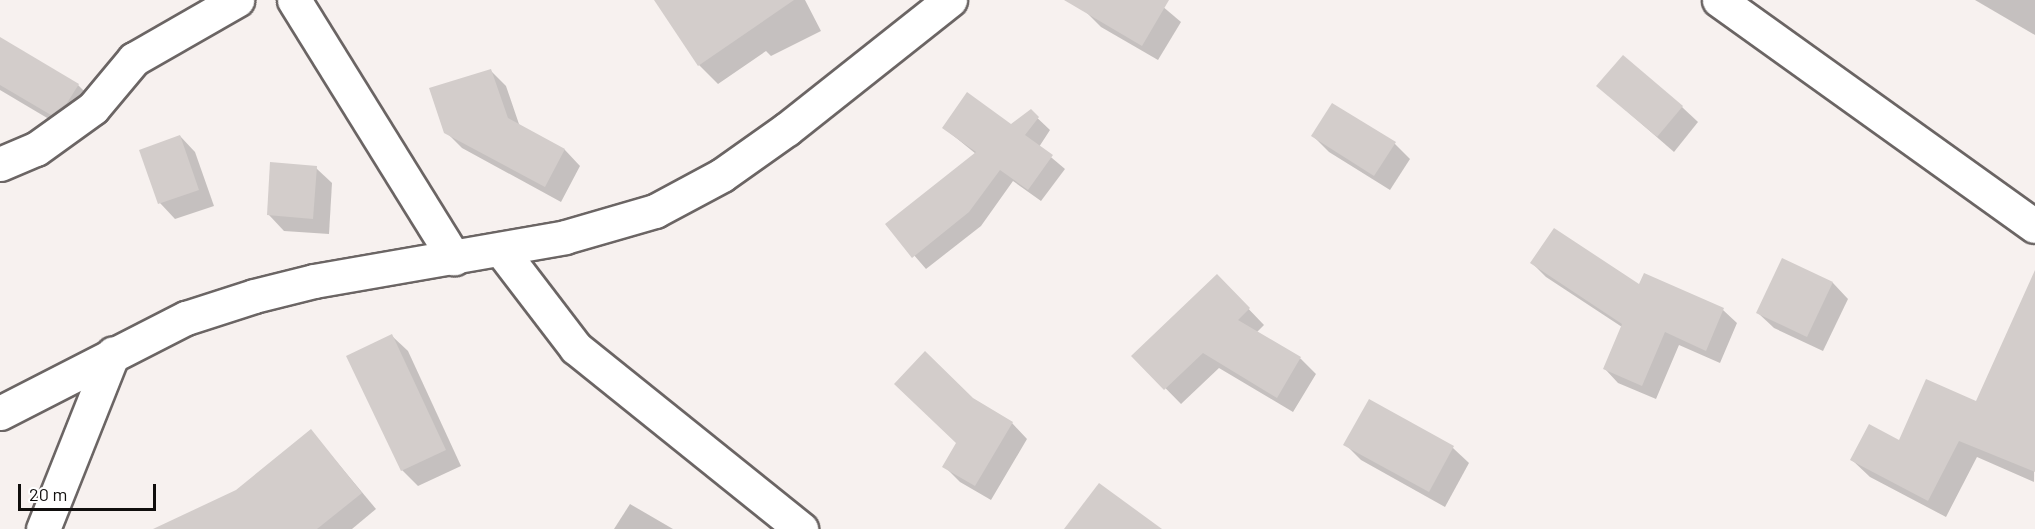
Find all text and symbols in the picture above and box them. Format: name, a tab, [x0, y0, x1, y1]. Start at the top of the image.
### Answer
scale bar	[21, 472, 159, 510]
text: 20 m	[29, 483, 67, 505]

